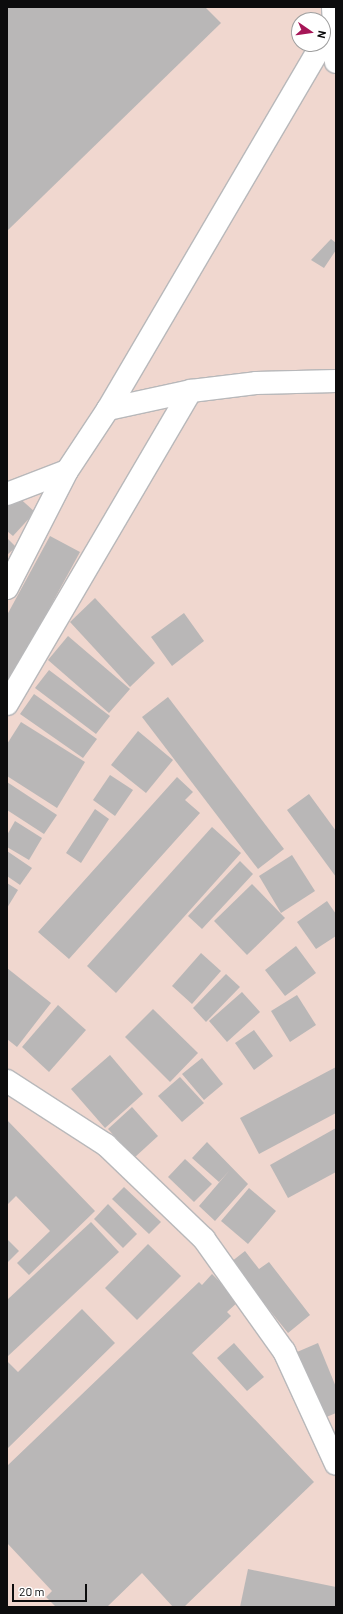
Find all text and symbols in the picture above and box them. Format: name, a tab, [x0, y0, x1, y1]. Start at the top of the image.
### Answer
north arrow	[291, 12, 331, 52]
text: N	[315, 30, 329, 40]
scale bar	[14, 1576, 89, 1602]
text: 20 m	[19, 1584, 45, 1598]

